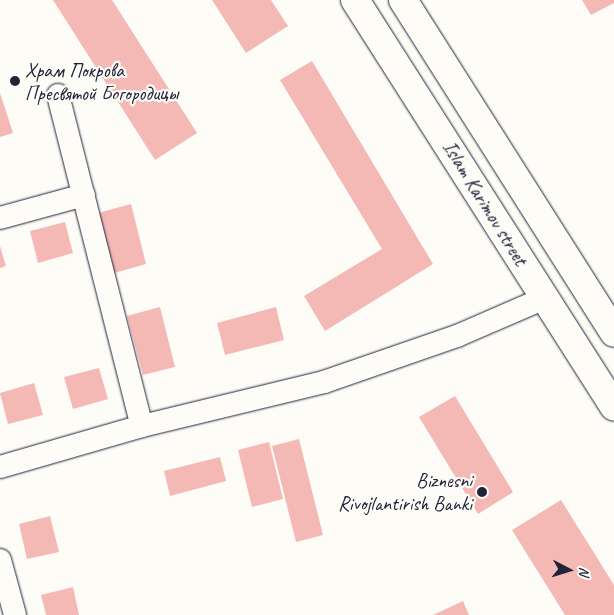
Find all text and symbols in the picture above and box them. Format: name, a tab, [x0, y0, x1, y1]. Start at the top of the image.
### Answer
place label: Храм Покрова Пресвятой Богородицы	[25, 58, 178, 105]
marker: Храм Покрова Пресвятой Богородицы	[9, 75, 21, 87]
street label: Islam Karimov street	[437, 136, 533, 270]
place label: Biznesni Rivojlantirish Banki	[338, 469, 472, 516]
marker: Biznesni Rivojlantirish Banki	[476, 486, 488, 498]
north arrow	[544, 545, 594, 595]
text: N	[576, 566, 593, 576]

